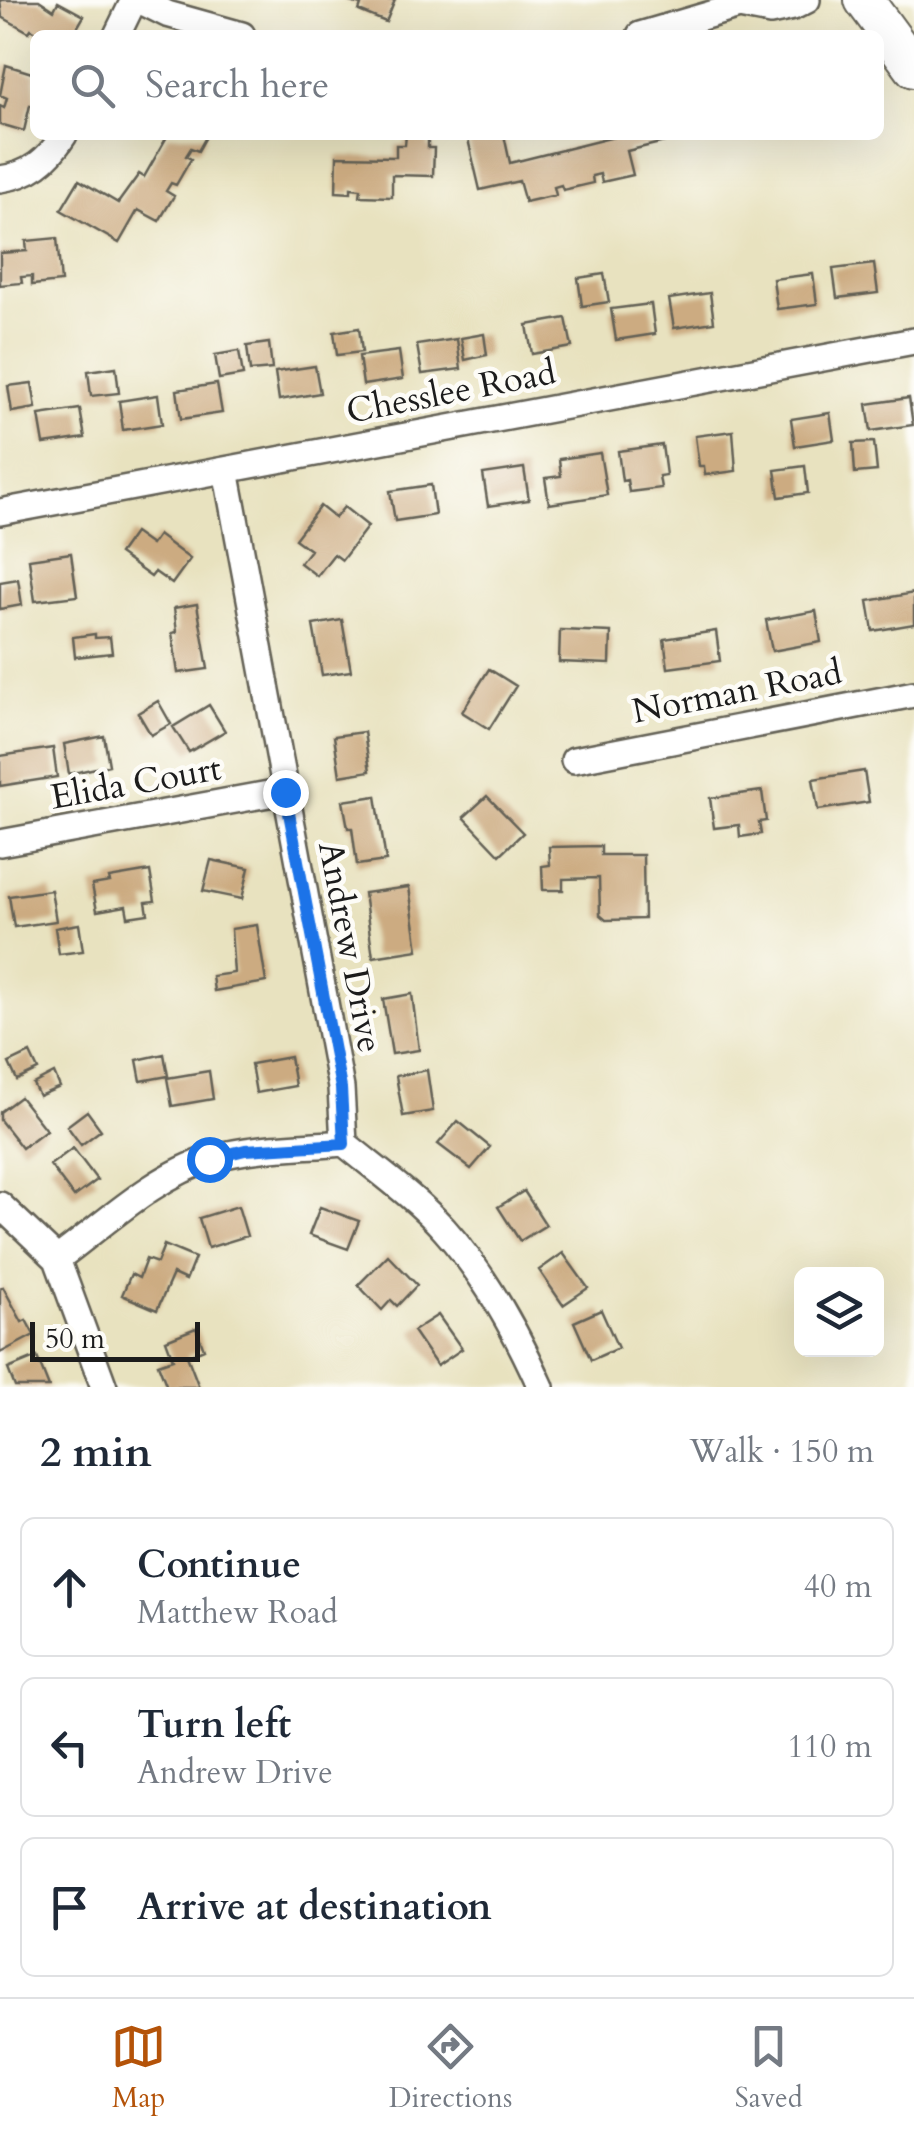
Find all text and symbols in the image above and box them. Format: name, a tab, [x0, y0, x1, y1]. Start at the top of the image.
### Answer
search box	[30, 30, 884, 140]
icon: search	[65, 58, 120, 113]
text: Search here	[145, 59, 329, 111]
street label: Chesslee Road	[342, 348, 560, 436]
street label: Norman Road	[628, 648, 846, 736]
street label: Elida Court	[47, 744, 225, 822]
route end	[263, 770, 309, 816]
street label: Andrew Drive	[306, 837, 394, 1057]
route start	[187, 1137, 233, 1183]
map controls	[794, 1267, 884, 1357]
button: layers	[794, 1267, 884, 1357]
scale bar	[30, 1317, 200, 1362]
text: 50 m	[45, 1320, 105, 1358]
text: 2 min	[40, 1424, 152, 1481]
text: Walk · 150 m	[689, 1430, 874, 1474]
text: Continue	[137, 1539, 301, 1591]
icon: ahead	[42, 1560, 97, 1615]
text: 40 m	[804, 1565, 872, 1609]
text: Matthew Road	[137, 1591, 338, 1635]
text: Turn left	[137, 1699, 291, 1751]
icon: left	[42, 1720, 97, 1775]
text: 110 m	[787, 1725, 872, 1769]
text: Andrew Drive	[137, 1751, 333, 1795]
icon: arrive	[42, 1880, 97, 1935]
text: Arrive at destination	[137, 1881, 492, 1933]
tab: Map	[111, 2019, 166, 2117]
tab: Directions	[389, 2019, 512, 2117]
tab: Saved	[735, 2019, 803, 2117]

